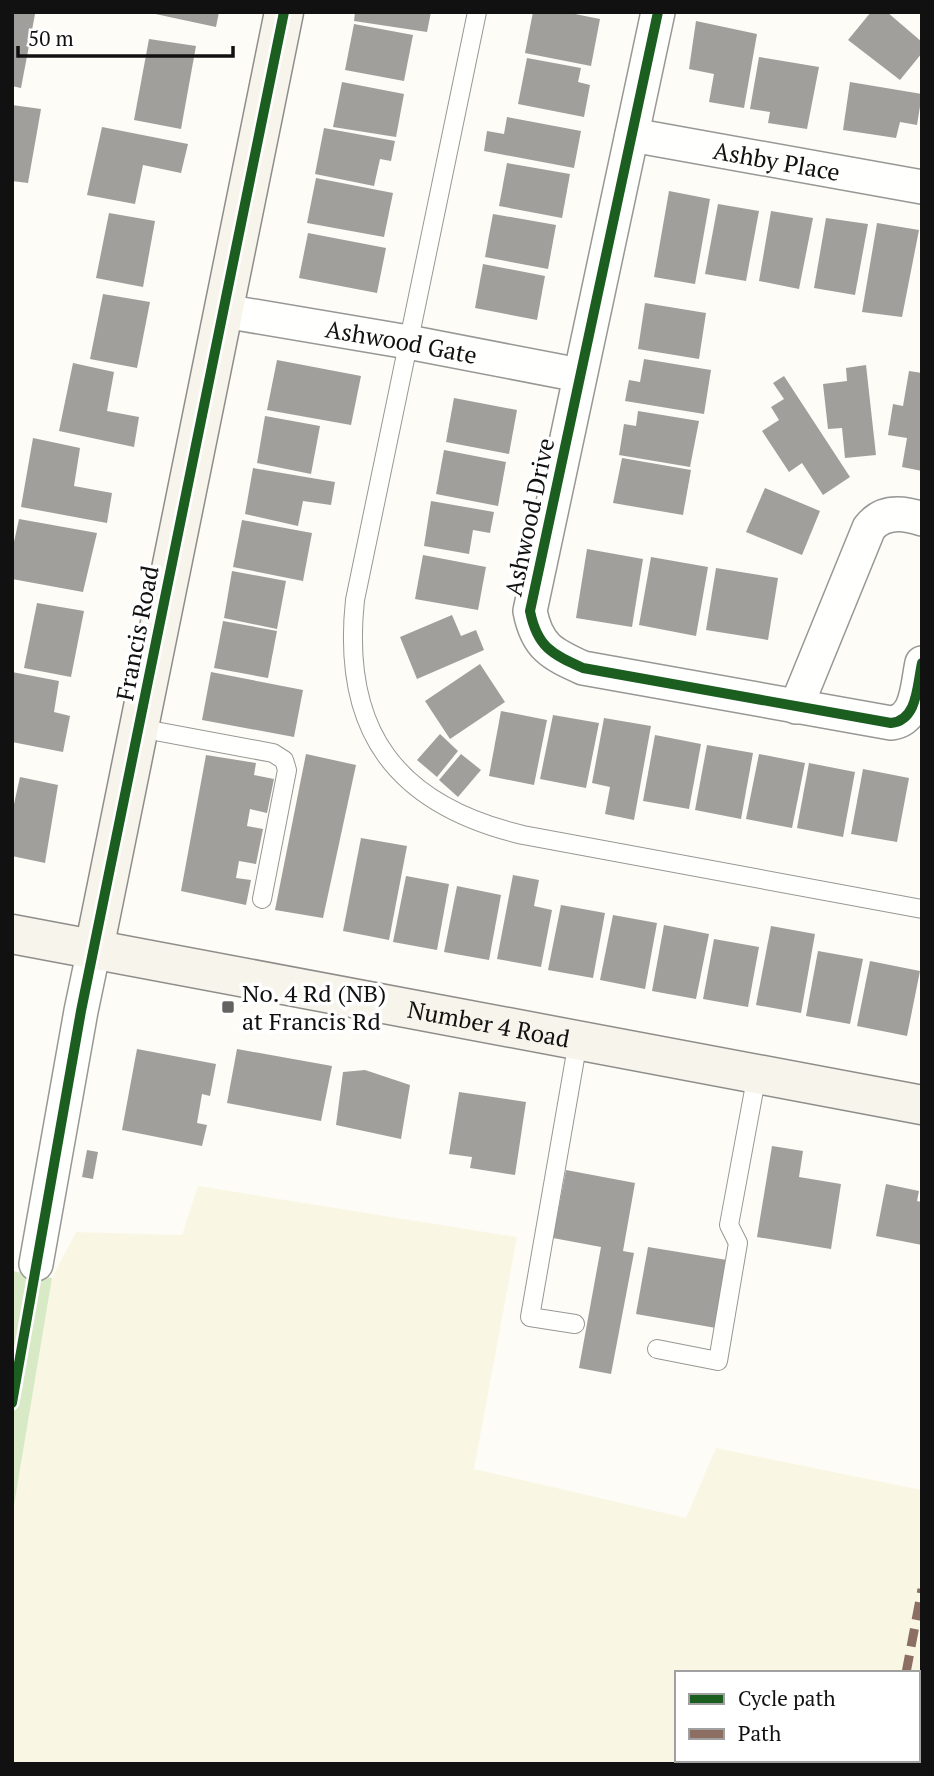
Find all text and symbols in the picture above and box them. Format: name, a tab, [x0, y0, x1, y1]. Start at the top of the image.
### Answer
scale bar	[18, 14, 233, 58]
text: 50 m	[28, 24, 74, 52]
street label: Ashby Place	[711, 134, 843, 188]
street label: Ashwood Gate	[323, 312, 480, 371]
street label: Ashwood Drive	[497, 435, 561, 599]
street label: Francis Road	[108, 563, 166, 703]
place label: No. 4 Rd (NB) at Francis Rd	[242, 977, 386, 1037]
street label: Number 4 Road	[405, 993, 572, 1054]
marker: No. 4 Rd (NB) at Francis Rd	[220, 999, 236, 1015]
legend	[675, 1671, 920, 1762]
text: Cycle path	[738, 1684, 836, 1712]
text: Path	[738, 1719, 781, 1747]

